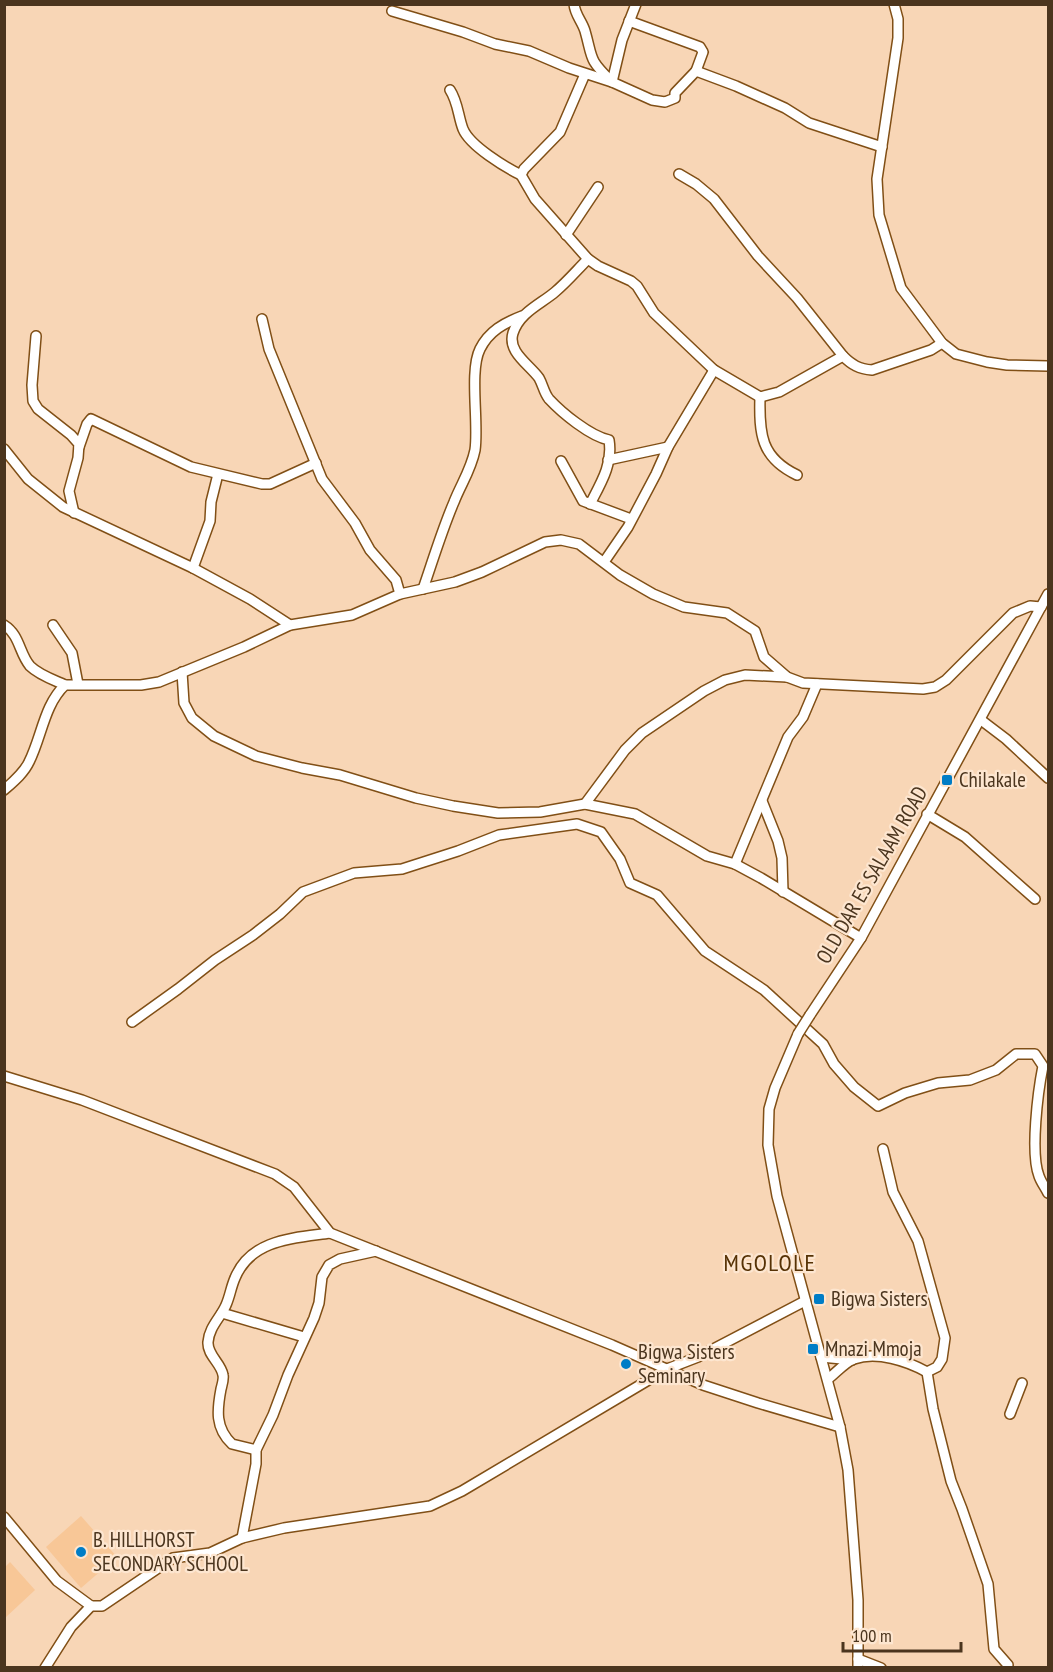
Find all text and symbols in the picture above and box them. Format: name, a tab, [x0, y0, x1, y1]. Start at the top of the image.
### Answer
place label: Chilakale	[959, 766, 1026, 793]
marker: Chilakale	[940, 773, 954, 787]
street label: OLD DAR ES SALAAM ROAD	[810, 781, 933, 968]
district label: MGOLOLE	[724, 1247, 816, 1278]
place label: Bigwa Sisters	[831, 1285, 928, 1312]
marker: Bigwa Sisters	[812, 1292, 826, 1306]
place label: Mnazi Mmoja	[825, 1335, 922, 1362]
place label: Bigwa Sisters Seminary	[638, 1338, 735, 1389]
marker: Mnazi Mmoja	[806, 1342, 820, 1356]
marker: Bigwa Sisters Seminary	[619, 1357, 633, 1371]
place label: B. HILLHORST SECONDARY SCHOOL	[93, 1526, 248, 1577]
marker: B. HILLHORST SECONDARY SCHOOL	[74, 1545, 88, 1559]
scale bar	[843, 1615, 962, 1653]
text: 100 m	[852, 1624, 892, 1647]

